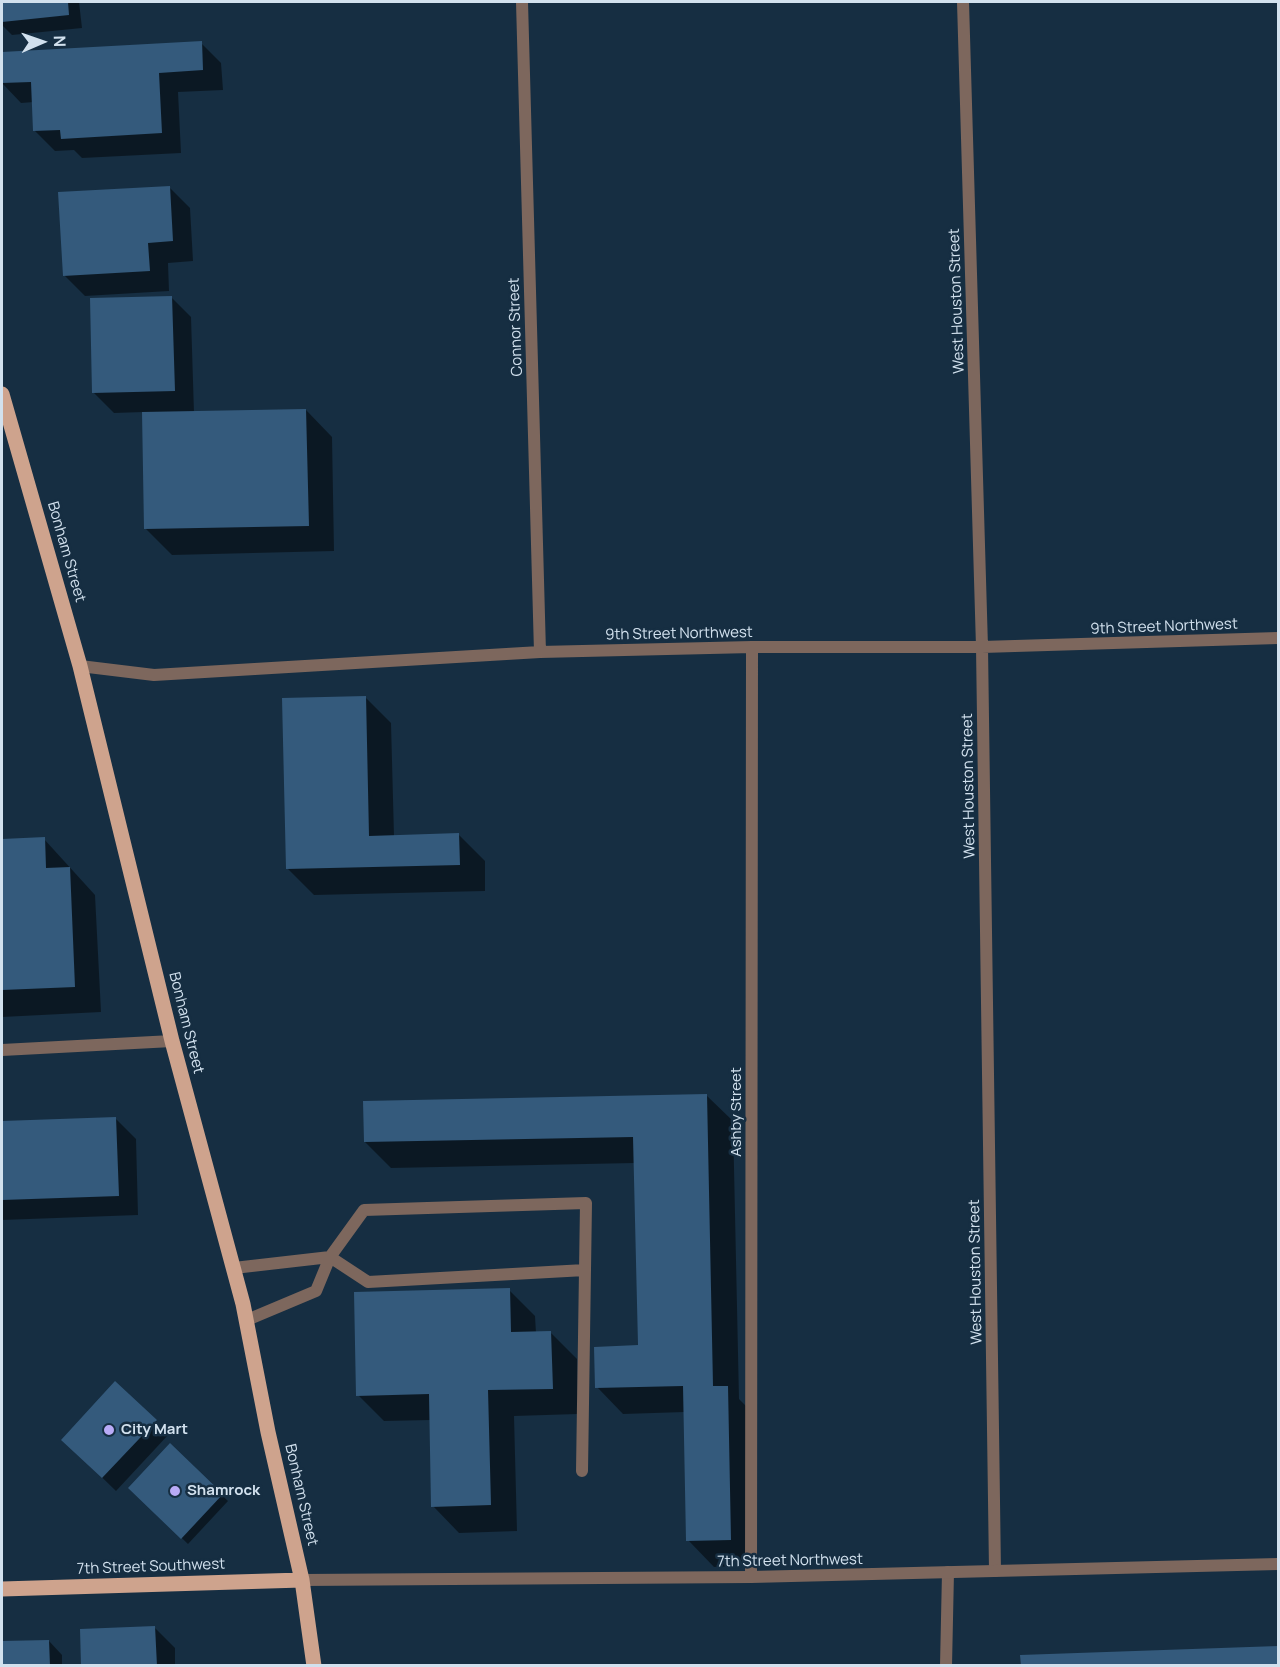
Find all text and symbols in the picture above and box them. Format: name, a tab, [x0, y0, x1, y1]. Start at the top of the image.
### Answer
north arrow	[12, 12, 72, 72]
text: N	[49, 35, 71, 48]
street label: West Houston Street	[945, 228, 969, 374]
street label: Connor Street	[505, 277, 527, 377]
street label: Bonham Street	[43, 500, 89, 604]
street label: 9th Street Northwest	[1090, 615, 1238, 639]
street label: 9th Street Northwest	[605, 624, 753, 644]
street label: West Houston Street	[959, 713, 979, 859]
street label: Bonham Street	[165, 970, 207, 1076]
street label: Ashby Street	[728, 1067, 746, 1157]
street label: West Houston Street	[966, 1199, 986, 1345]
place label: City Mart	[121, 1421, 188, 1439]
marker: City Mart	[102, 1423, 116, 1437]
street label: Bonham Street	[281, 1442, 321, 1548]
place label: Shamrock	[187, 1482, 260, 1500]
marker: Shamrock	[168, 1484, 182, 1498]
street label: 7th Street Northwest	[717, 1551, 863, 1571]
street label: 7th Street Southwest	[77, 1555, 225, 1579]

